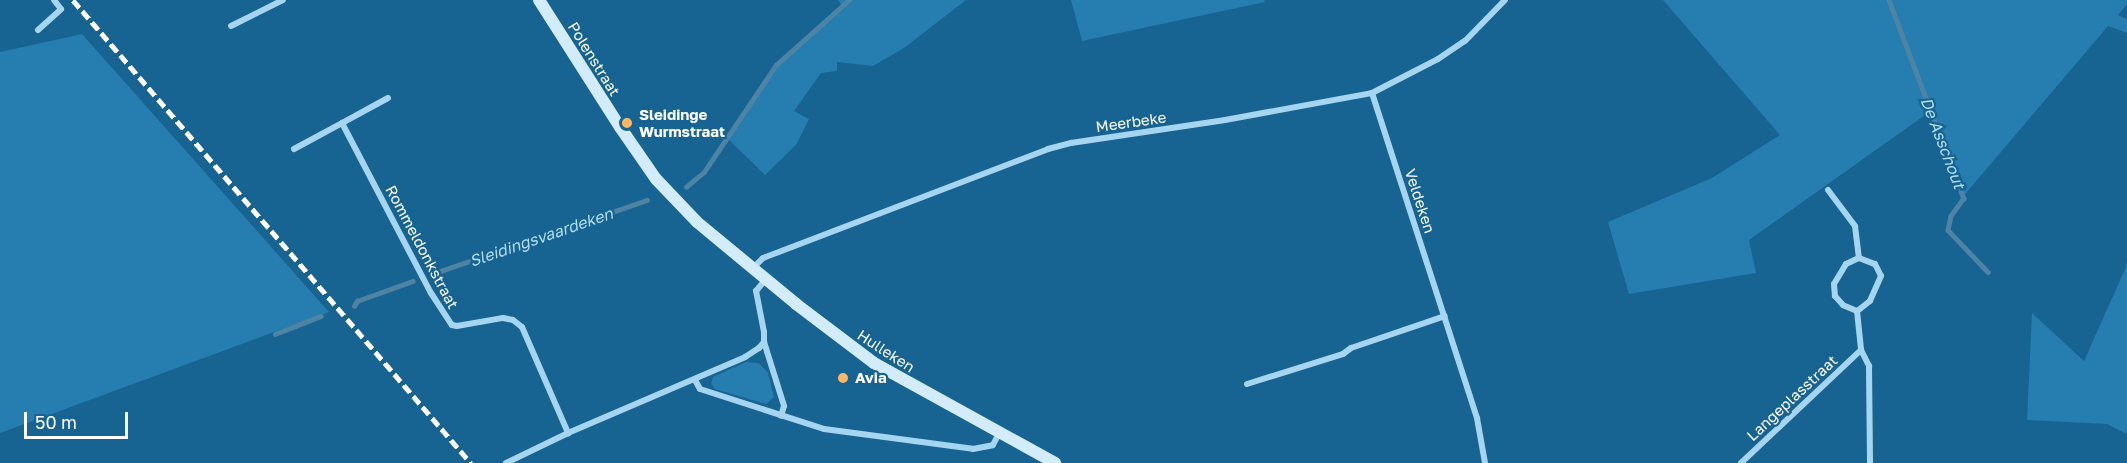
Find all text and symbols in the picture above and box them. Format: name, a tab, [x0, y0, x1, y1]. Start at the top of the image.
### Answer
street label: Polenstraat	[564, 19, 624, 99]
water label: De Asschout	[1917, 95, 1969, 191]
place label: Sleidinge Wurmstraat	[639, 105, 725, 140]
street label: Meerbeke	[1095, 108, 1167, 136]
marker: Sleidinge Wurmstraat	[620, 116, 634, 130]
street label: Veldeken	[1401, 167, 1439, 235]
street label: Rommeldonkstraat	[382, 182, 462, 312]
water label: Sleidingsvaardeken	[467, 203, 615, 271]
street label: Hulleken	[854, 326, 918, 376]
street label: Langeplasstraat	[1743, 351, 1841, 445]
place label: Avia	[855, 369, 887, 387]
marker: Avia	[836, 371, 850, 385]
scale bar	[27, 400, 130, 438]
text: 50 m	[35, 411, 77, 433]

